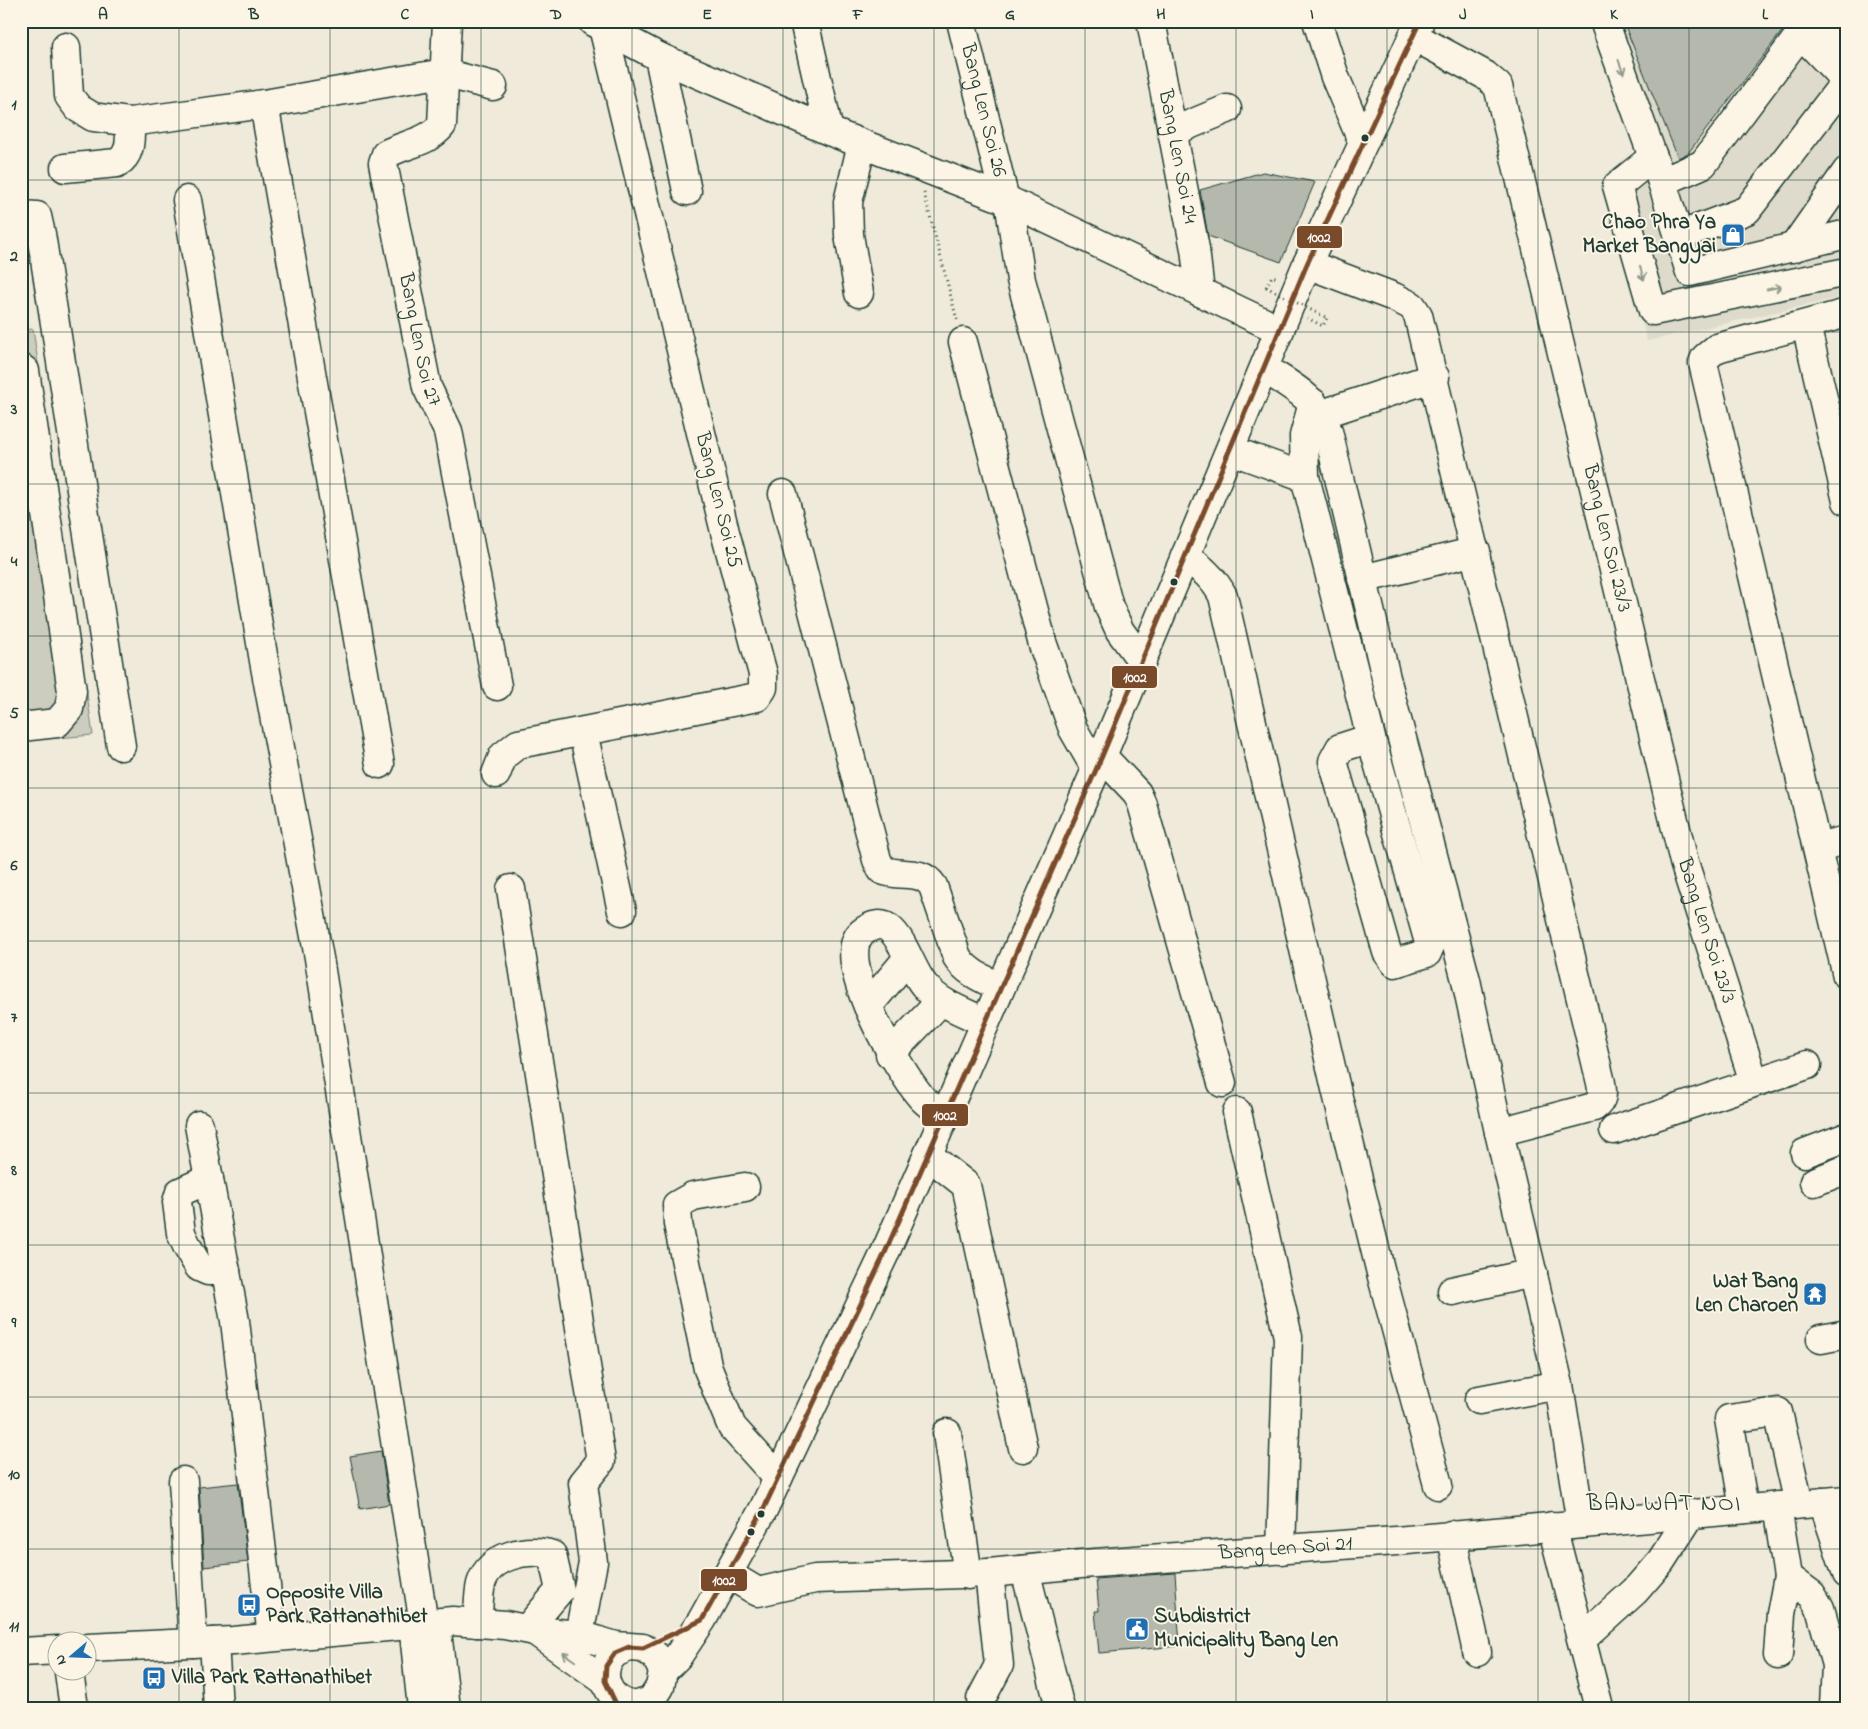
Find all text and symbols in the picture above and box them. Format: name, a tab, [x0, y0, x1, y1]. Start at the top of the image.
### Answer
text: A	[98, 3, 108, 27]
text: B	[248, 3, 260, 27]
text: C	[401, 3, 410, 27]
text: D	[549, 3, 562, 27]
text: E	[702, 3, 712, 27]
text: F	[852, 3, 864, 27]
text: G	[1005, 3, 1015, 27]
text: H	[1156, 3, 1166, 27]
text: I	[1310, 3, 1314, 27]
text: J	[1459, 3, 1467, 27]
text: K	[1610, 3, 1619, 27]
text: L	[1762, 3, 1769, 27]
street label: Bang Len Soi 26	[952, 40, 1014, 180]
one-way arrow	[1617, 59, 1626, 74]
street label: Bang Len Soi 24	[1149, 86, 1205, 226]
text: 1	[11, 93, 17, 117]
unlabelled marker	[1360, 133, 1370, 143]
place label: Chao Phra Ya Market Bangyai	[1582, 208, 1716, 264]
shop icon: Chao Phra Ya Market Bangyai	[1720, 222, 1746, 248]
line badge: 1002	[1296, 225, 1343, 249]
text: 1002	[1307, 228, 1331, 249]
text: 2	[9, 245, 18, 269]
one-way arrow	[1638, 264, 1648, 280]
street label: Bang Len Soi 27	[390, 270, 449, 412]
one-way arrow	[1766, 282, 1782, 292]
text: 3	[10, 398, 18, 422]
street label: Bang Len Soi 25	[684, 428, 749, 572]
street label: Bang Len Soi 23/3	[1574, 460, 1639, 615]
text: 4	[10, 550, 18, 574]
unlabelled marker	[1169, 577, 1179, 587]
line badge: 1002	[1111, 665, 1158, 689]
text: 1002	[1123, 668, 1147, 689]
text: 5	[9, 702, 19, 726]
street label: Bang Len Soi 23/3	[1668, 853, 1743, 1007]
text: 6	[9, 854, 18, 878]
text: 7	[11, 1006, 18, 1030]
line badge: 1002	[921, 1103, 969, 1127]
text: 1002	[933, 1106, 957, 1127]
text: 8	[10, 1159, 17, 1183]
place label: Wat Bang Len Charoen	[1695, 1267, 1798, 1321]
temple icon: Wat Bang Len Charoen	[1802, 1281, 1828, 1307]
text: 9	[11, 1311, 17, 1335]
text: 10	[8, 1463, 20, 1487]
district label: BAN WAT NOI	[1586, 1487, 1741, 1522]
unlabelled marker	[756, 1509, 766, 1519]
unlabelled marker	[746, 1527, 756, 1537]
street label: Bang Len Soi 21	[1217, 1529, 1354, 1569]
line badge: 1002	[700, 1568, 748, 1592]
text: 1002	[712, 1571, 736, 1592]
place label: Opposite Villa Park Rattanathibet	[266, 1578, 429, 1632]
bus stop icon: Opposite Villa Park Rattanathibet	[236, 1592, 262, 1618]
place label: Subdistrict Municipality Bang Len	[1154, 1602, 1338, 1658]
text: 11	[9, 1615, 20, 1639]
public building icon: Subdistrict Municipality Bang Len	[1124, 1616, 1150, 1642]
north arrow	[48, 1632, 98, 1682]
text: N	[50, 1652, 73, 1668]
one-way arrow	[562, 1652, 576, 1662]
place label: Villa Park Rattanathibet	[171, 1663, 373, 1693]
bus stop icon: Villa Park Rattanathibet	[141, 1665, 167, 1691]

